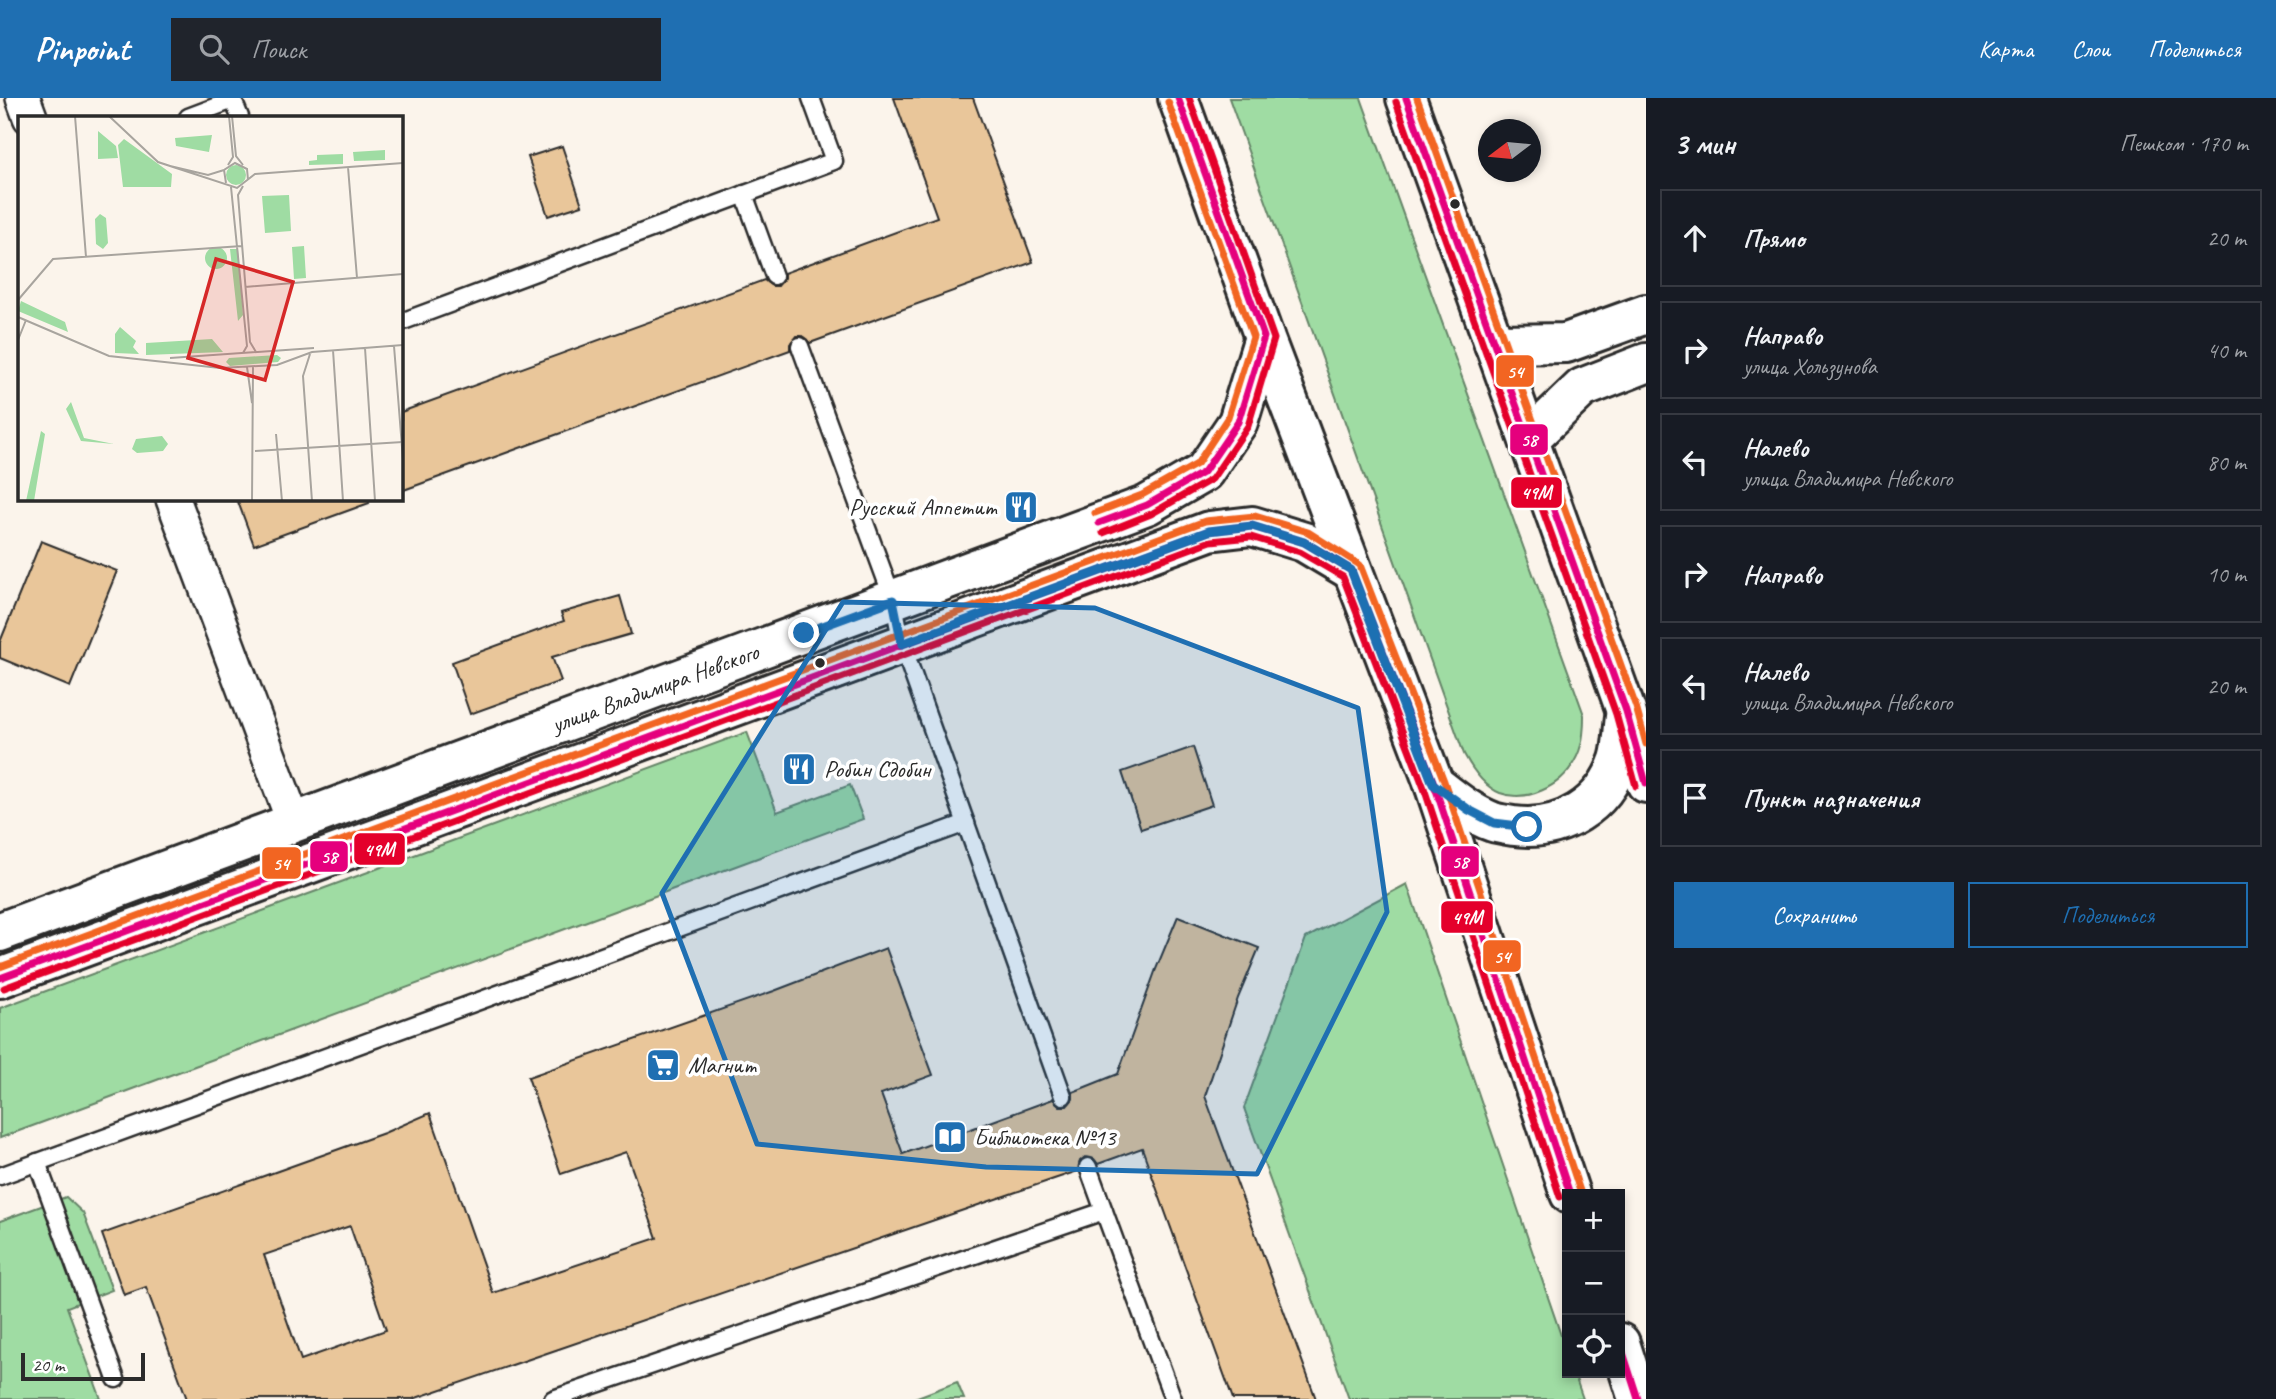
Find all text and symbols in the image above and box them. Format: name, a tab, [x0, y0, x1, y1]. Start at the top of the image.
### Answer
search box	[171, 18, 661, 81]
text: Pinpoint	[35, 28, 129, 70]
icon: search	[195, 30, 233, 68]
text: Поиск	[251, 33, 306, 66]
text: Карта	[1979, 34, 2033, 64]
text: Слои	[2071, 34, 2110, 64]
text: Поделиться	[2148, 34, 2241, 64]
inset map	[18, 116, 402, 500]
north arrow	[1478, 119, 1541, 182]
text: 3 мин	[1674, 125, 1735, 163]
text: Пешком · 170 m	[2120, 129, 2248, 158]
unlabelled marker	[1448, 197, 1462, 211]
icon: ahead	[1676, 219, 1714, 257]
text: Прямо	[1743, 222, 1805, 255]
text: 20 m	[2207, 224, 2246, 253]
text: Направо	[1743, 319, 1822, 352]
icon: right	[1676, 331, 1714, 369]
text: 40 m	[2207, 336, 2246, 365]
text: улица Хользунова	[1743, 352, 1877, 381]
line badge: 54	[1495, 354, 1535, 388]
text: 54	[1507, 360, 1526, 384]
line badge: 58	[1509, 423, 1549, 456]
text: 58	[1521, 428, 1540, 452]
text: Налево	[1743, 431, 1809, 464]
icon: left	[1676, 443, 1714, 481]
text: 80 m	[2207, 448, 2246, 477]
text: улица Владимира Невского	[1743, 464, 1952, 493]
line badge: 49М	[1510, 476, 1563, 509]
text: 49М	[1521, 481, 1554, 505]
restaurant icon: Русский Аппетит	[1002, 488, 1040, 526]
place label: Русский Аппетит	[849, 492, 998, 522]
icon: right	[1676, 555, 1714, 593]
text: Направо	[1743, 558, 1822, 591]
text: 10 m	[2207, 560, 2246, 589]
route end	[788, 617, 819, 648]
street label: улица Владимира Невского	[545, 636, 764, 740]
text: Налево	[1743, 655, 1809, 688]
unlabelled marker	[813, 656, 827, 670]
icon: left	[1676, 667, 1714, 705]
text: 20 m	[2207, 672, 2246, 701]
text: улица Владимира Невского	[1743, 688, 1952, 717]
restaurant icon: Робин Сдобин	[780, 750, 818, 788]
place label: Робин Сдобин	[824, 754, 932, 784]
icon: arrive	[1676, 779, 1714, 817]
text: Пункт назначения	[1743, 782, 1919, 815]
route start	[1511, 811, 1542, 842]
line badge: 49М	[353, 832, 406, 866]
text: 49М	[364, 838, 397, 862]
line badge: 58	[309, 840, 349, 873]
text: 58	[321, 845, 340, 869]
line badge: 58	[1440, 845, 1480, 878]
line badge: 54	[261, 846, 302, 880]
text: 58	[1452, 850, 1471, 874]
text: 54	[273, 852, 292, 876]
button: Сохранить	[1674, 882, 1954, 948]
button: Поделиться	[1968, 882, 2248, 948]
line badge: 49М	[1440, 900, 1494, 934]
text: 49М	[1452, 906, 1485, 930]
line badge: 54	[1482, 939, 1522, 973]
text: 54	[1494, 945, 1513, 969]
supermarket icon: Магнит	[644, 1046, 682, 1084]
place label: Магнит	[688, 1050, 757, 1080]
library icon: Библиотека №13	[931, 1118, 969, 1156]
place label: Библиотека №13	[974, 1122, 1118, 1152]
map controls	[1562, 1189, 1625, 1378]
button: +	[1562, 1189, 1625, 1252]
button: −	[1562, 1252, 1625, 1315]
button: locate	[1562, 1315, 1625, 1378]
scale bar	[21, 1350, 145, 1382]
text: 20 m	[32, 1353, 64, 1377]

